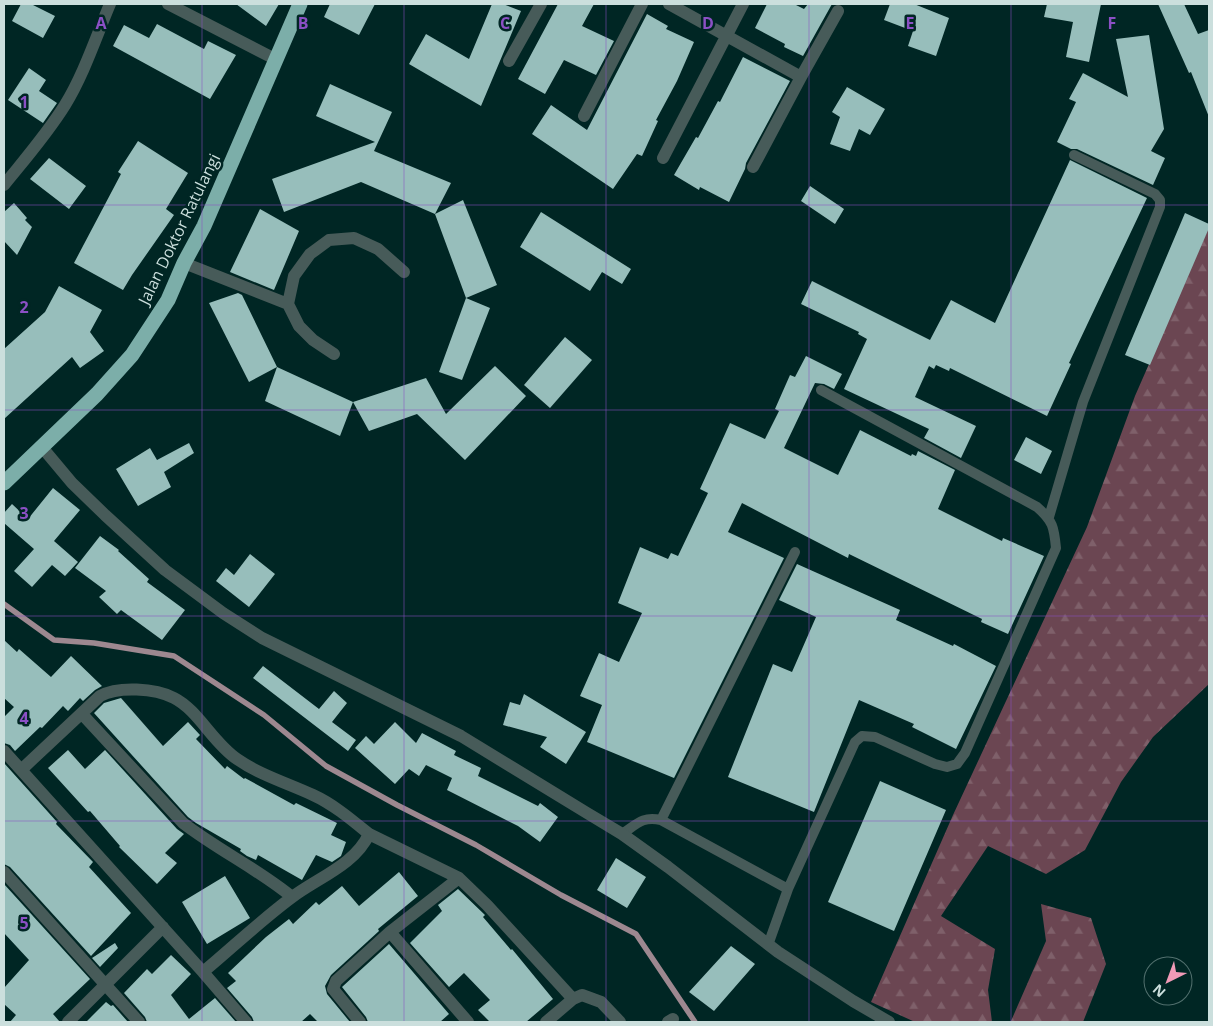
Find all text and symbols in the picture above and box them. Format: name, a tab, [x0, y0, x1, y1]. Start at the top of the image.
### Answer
text: A	[95, 12, 107, 34]
text: B	[298, 12, 308, 34]
text: C	[500, 12, 510, 34]
text: D	[702, 12, 714, 34]
text: E	[906, 12, 915, 34]
text: F	[1108, 12, 1116, 34]
text: 1	[19, 91, 29, 113]
street label: Jalan Doktor Ratulangi	[132, 150, 225, 310]
text: 2	[19, 296, 29, 318]
text: 3	[19, 502, 29, 524]
text: 4	[19, 707, 29, 729]
text: 5	[19, 912, 29, 934]
north arrow	[1143, 956, 1193, 1006]
text: N	[1148, 980, 1170, 1002]

